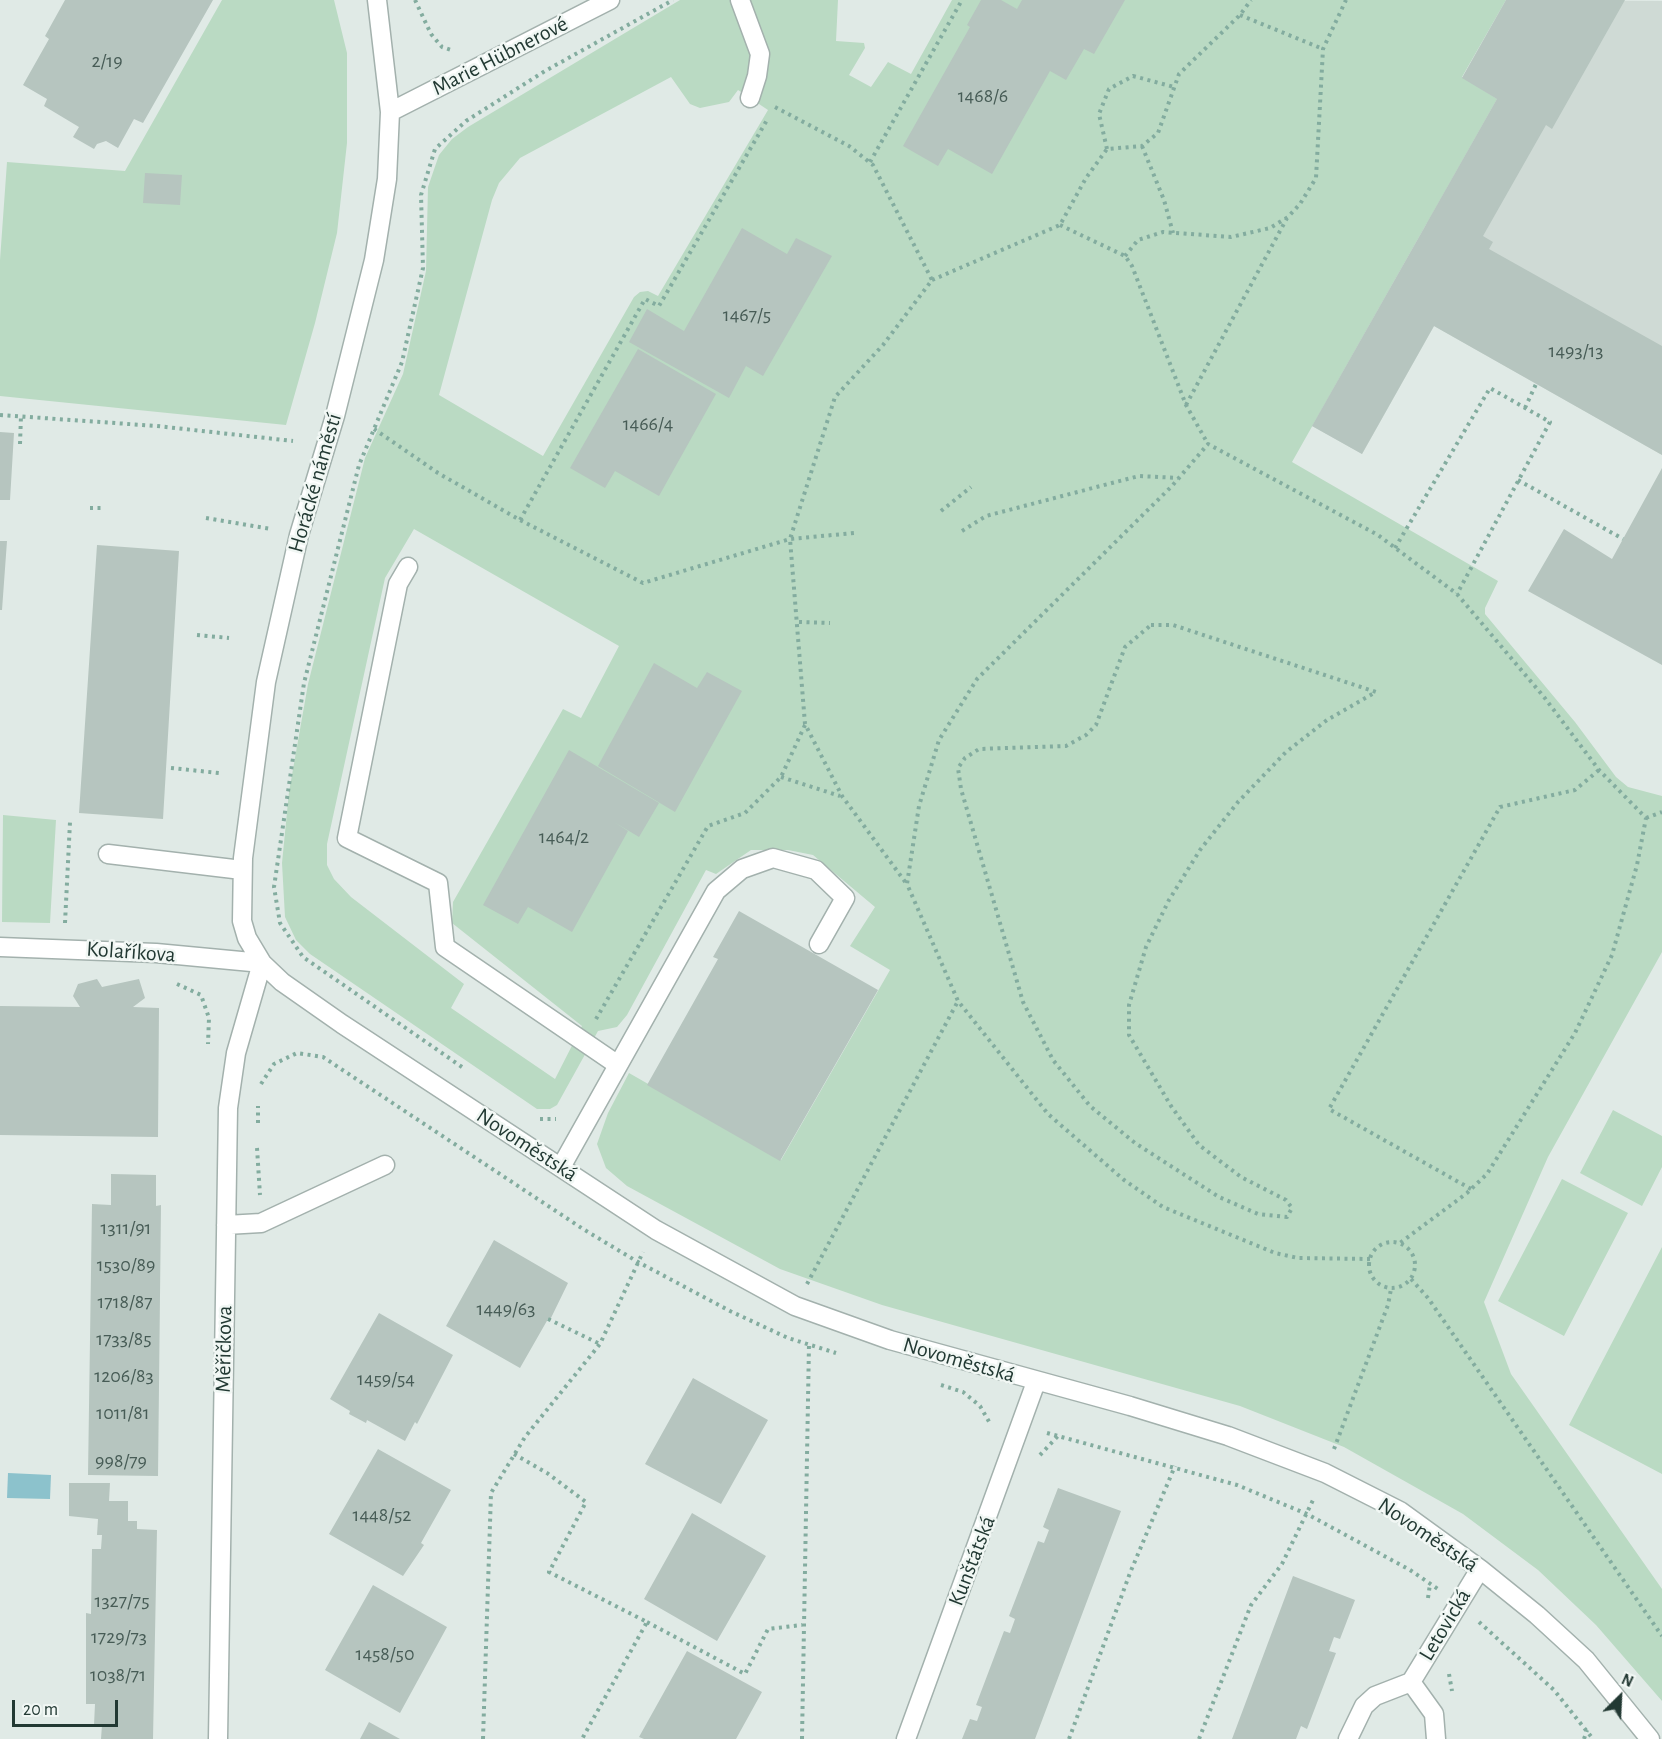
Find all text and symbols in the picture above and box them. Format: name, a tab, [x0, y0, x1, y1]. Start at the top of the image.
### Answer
street label: Marie Hübnerové	[428, 10, 572, 102]
house number: 2/19	[91, 49, 123, 73]
house number: 1468/6	[958, 84, 1008, 108]
house number: 1467/5	[723, 303, 771, 327]
house number: 1493/13	[1549, 339, 1603, 363]
street label: Horácké náměstí	[283, 410, 347, 556]
house number: 1466/4	[623, 412, 673, 436]
house number: 1464/2	[539, 825, 589, 849]
street label: Kolaříkova	[85, 936, 177, 968]
street label: Novoměstská	[471, 1102, 583, 1188]
house number: 1311/91	[101, 1216, 151, 1240]
house number: 1530/89	[97, 1253, 155, 1277]
house number: 1718/87	[97, 1290, 153, 1314]
house number: 1449/63	[477, 1297, 535, 1321]
street label: Měřičkova	[210, 1305, 238, 1393]
house number: 1733/85	[96, 1327, 152, 1351]
street label: Novoměstská	[900, 1331, 1018, 1389]
house number: 1206/83	[94, 1364, 154, 1388]
house number: 1459/54	[357, 1367, 415, 1391]
house number: 1011/81	[96, 1401, 150, 1425]
house number: 998/79	[95, 1449, 147, 1473]
street label: Novoměstská	[1373, 1492, 1483, 1578]
house number: 1448/52	[353, 1503, 411, 1527]
street label: Kunštátská	[943, 1512, 1001, 1610]
street label: Letovická	[1413, 1584, 1477, 1666]
house number: 1327/75	[95, 1589, 149, 1613]
house number: 1729/73	[91, 1625, 147, 1649]
house number: 1458/50	[356, 1642, 414, 1666]
house number: 1038/71	[90, 1663, 146, 1687]
north arrow	[1590, 1667, 1650, 1727]
text: N	[1619, 1671, 1636, 1690]
scale bar	[15, 1688, 122, 1726]
text: 20 m	[23, 1701, 58, 1719]

